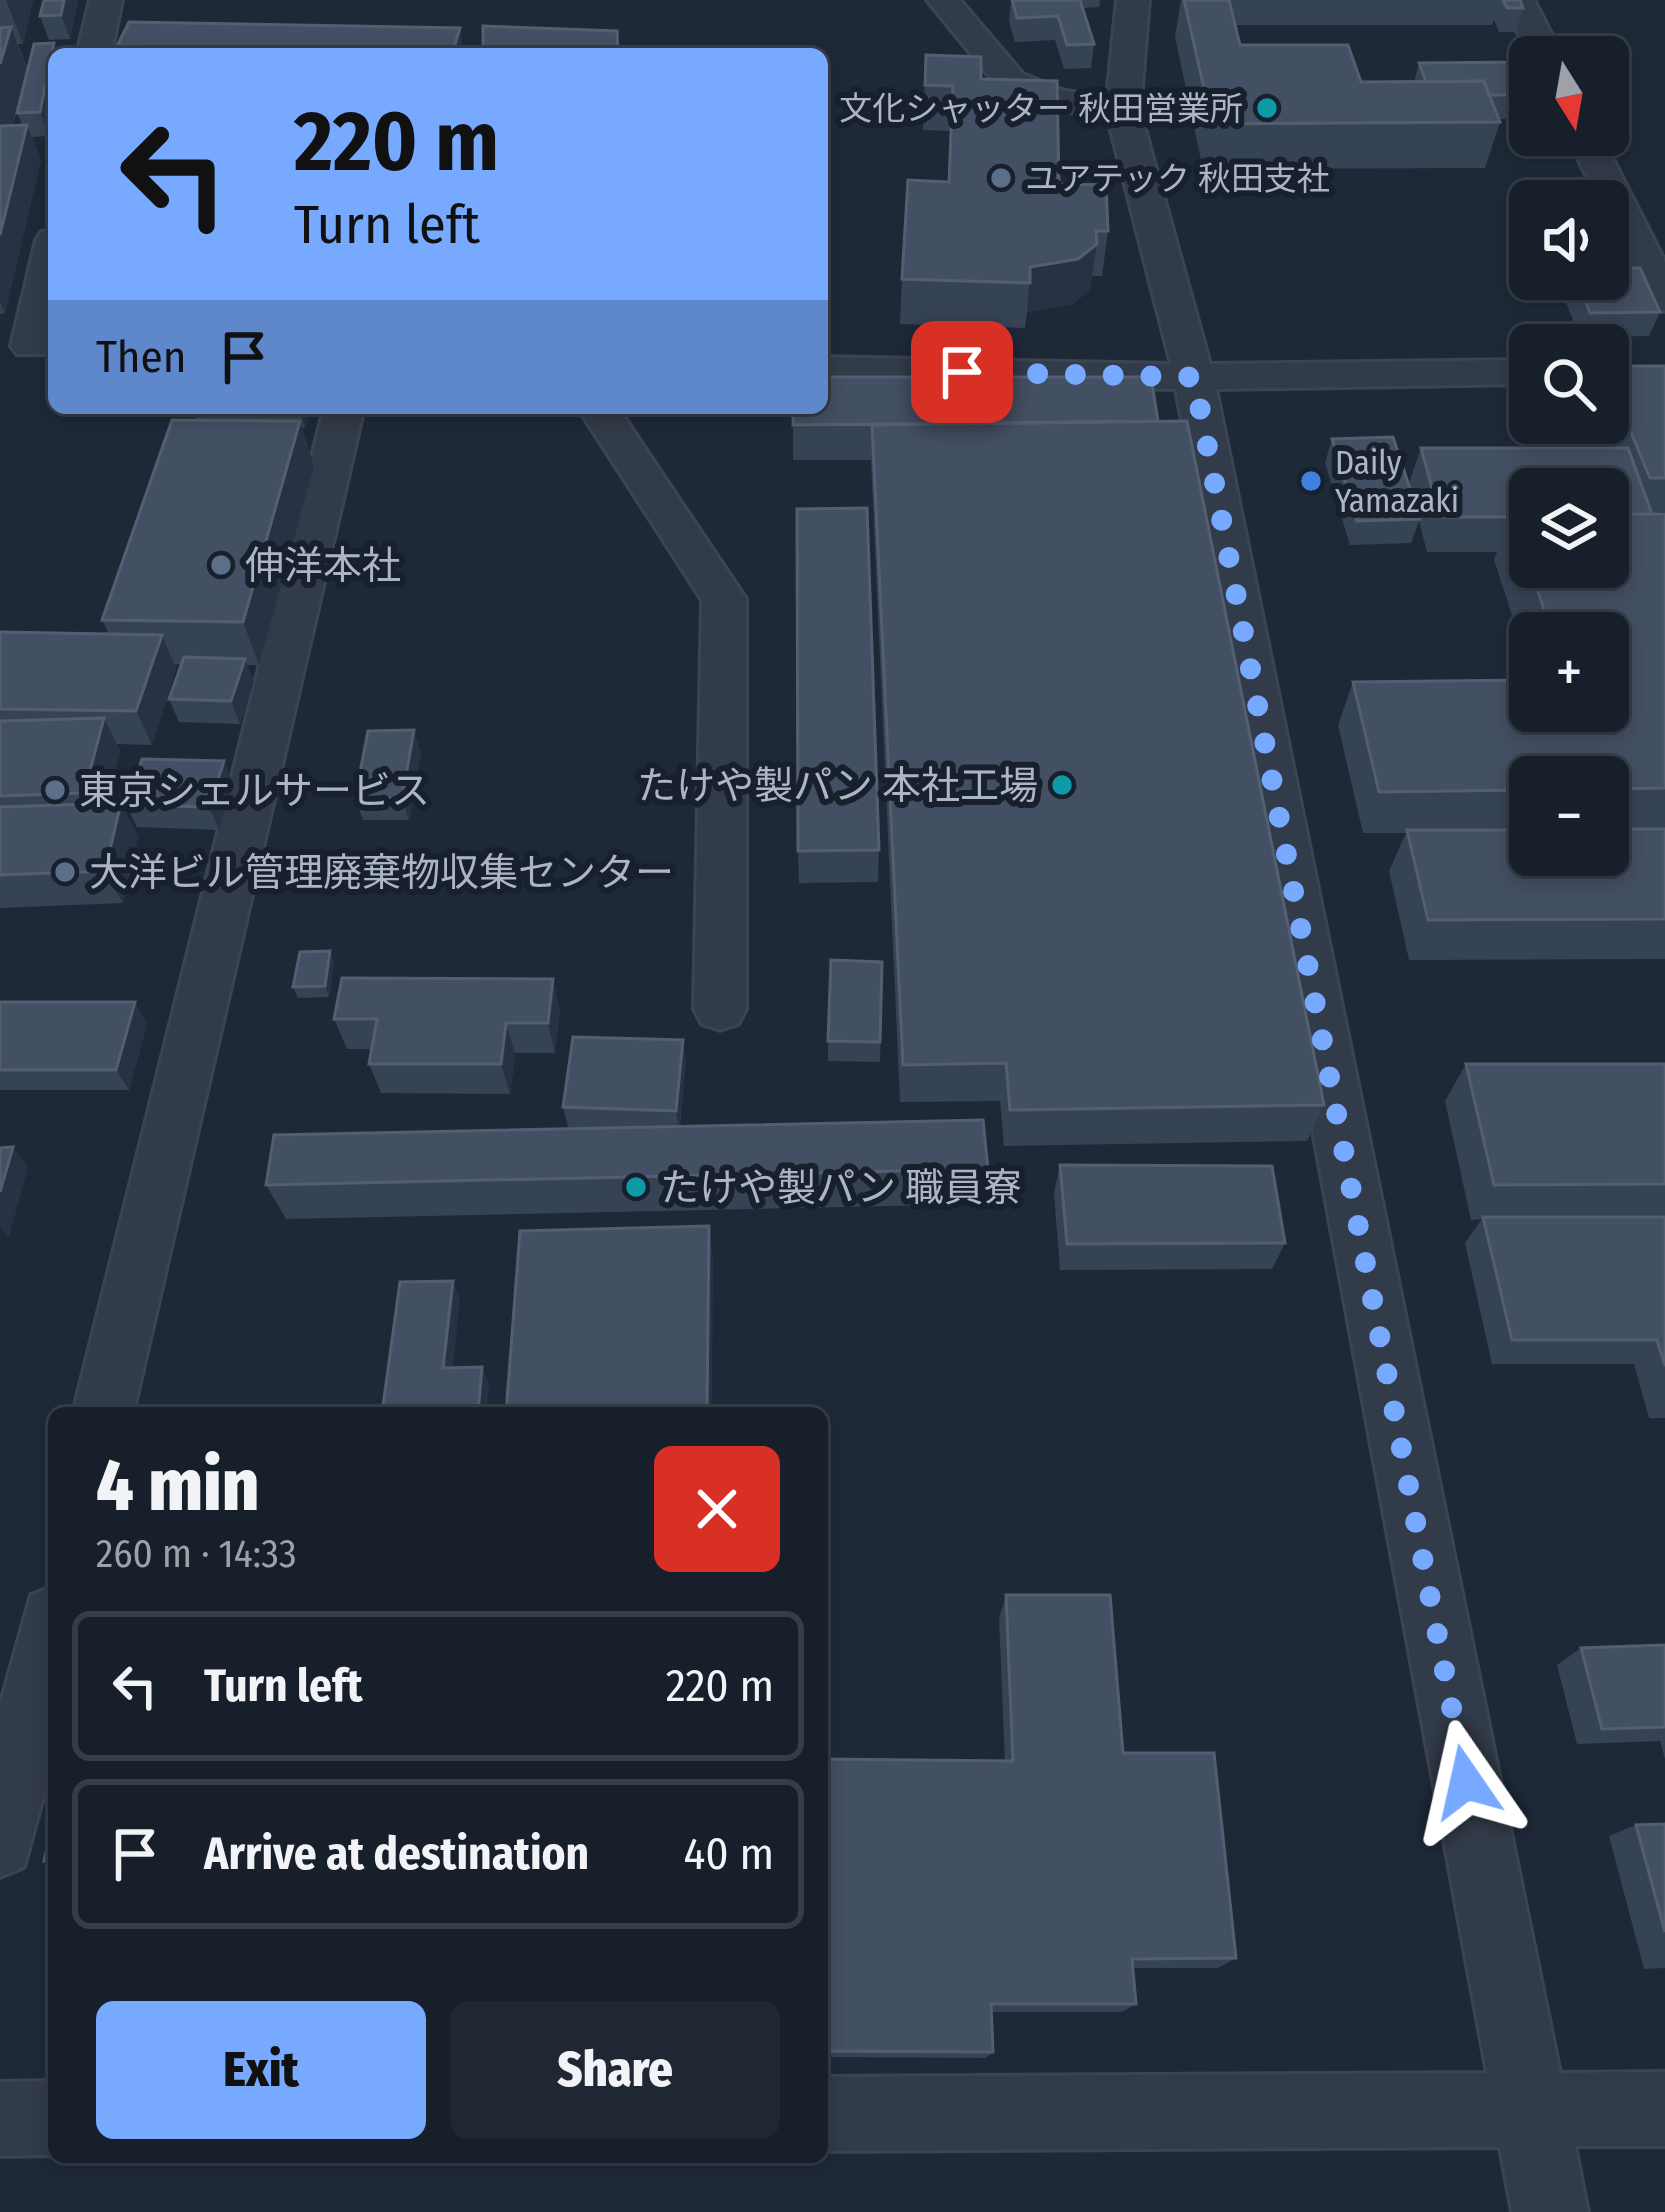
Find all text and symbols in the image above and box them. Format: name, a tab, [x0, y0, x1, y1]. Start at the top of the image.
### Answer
north arrow	[1509, 36, 1629, 156]
map controls	[1509, 36, 1629, 876]
place label: 文化シャッター 秋田営業所	[839, 89, 1243, 129]
text: 220 m	[294, 91, 499, 192]
marker: 文化シャッター 秋田営業所	[1254, 95, 1280, 121]
icon: left	[96, 96, 252, 252]
place label: ユアテック 秋田支社	[1025, 159, 1330, 199]
marker: ユアテック 秋田支社	[988, 165, 1014, 191]
button: sound	[1509, 180, 1629, 300]
text: Turn left	[294, 193, 480, 257]
pin	[911, 321, 1013, 423]
icon: arrive	[211, 324, 277, 390]
button: search	[1509, 324, 1629, 444]
text: Then	[96, 330, 187, 384]
icon: arrive	[929, 339, 995, 405]
place label: Daily Yamazaki	[1335, 443, 1459, 521]
marker: Daily Yamazaki	[1298, 468, 1324, 494]
button: layers	[1509, 468, 1629, 588]
place label: 伸洋本社	[245, 543, 401, 589]
marker: 伸洋本社	[208, 552, 234, 578]
button: +	[1509, 612, 1629, 732]
button: −	[1509, 756, 1629, 876]
place label: たけや製パン 本社工場	[637, 763, 1038, 809]
place label: 東京シェルサービス	[79, 768, 430, 814]
marker: たけや製パン 本社工場	[1049, 772, 1075, 798]
marker: 東京シェルサービス	[42, 777, 68, 803]
place label: 大洋ビル管理廃棄物収集センター	[89, 850, 674, 896]
marker: 大洋ビル管理廃棄物収集センター	[52, 859, 78, 885]
place label: たけや製パン 職員寮	[660, 1165, 1022, 1211]
marker: たけや製パン 職員寮	[623, 1174, 649, 1200]
text: 4 min	[96, 1443, 259, 1529]
button: close	[654, 1446, 780, 1572]
text: 260 m · 14:33	[96, 1531, 297, 1577]
icon: left	[102, 1653, 168, 1719]
text: Turn left	[204, 1659, 363, 1713]
text: 220 m	[666, 1659, 774, 1713]
position arrow	[1403, 1719, 1529, 1845]
icon: arrive	[102, 1821, 168, 1887]
text: Arrive at destination	[204, 1827, 589, 1881]
text: 40 m	[684, 1827, 774, 1881]
button: Exit	[96, 2001, 426, 2139]
button: Share	[450, 2001, 780, 2139]

